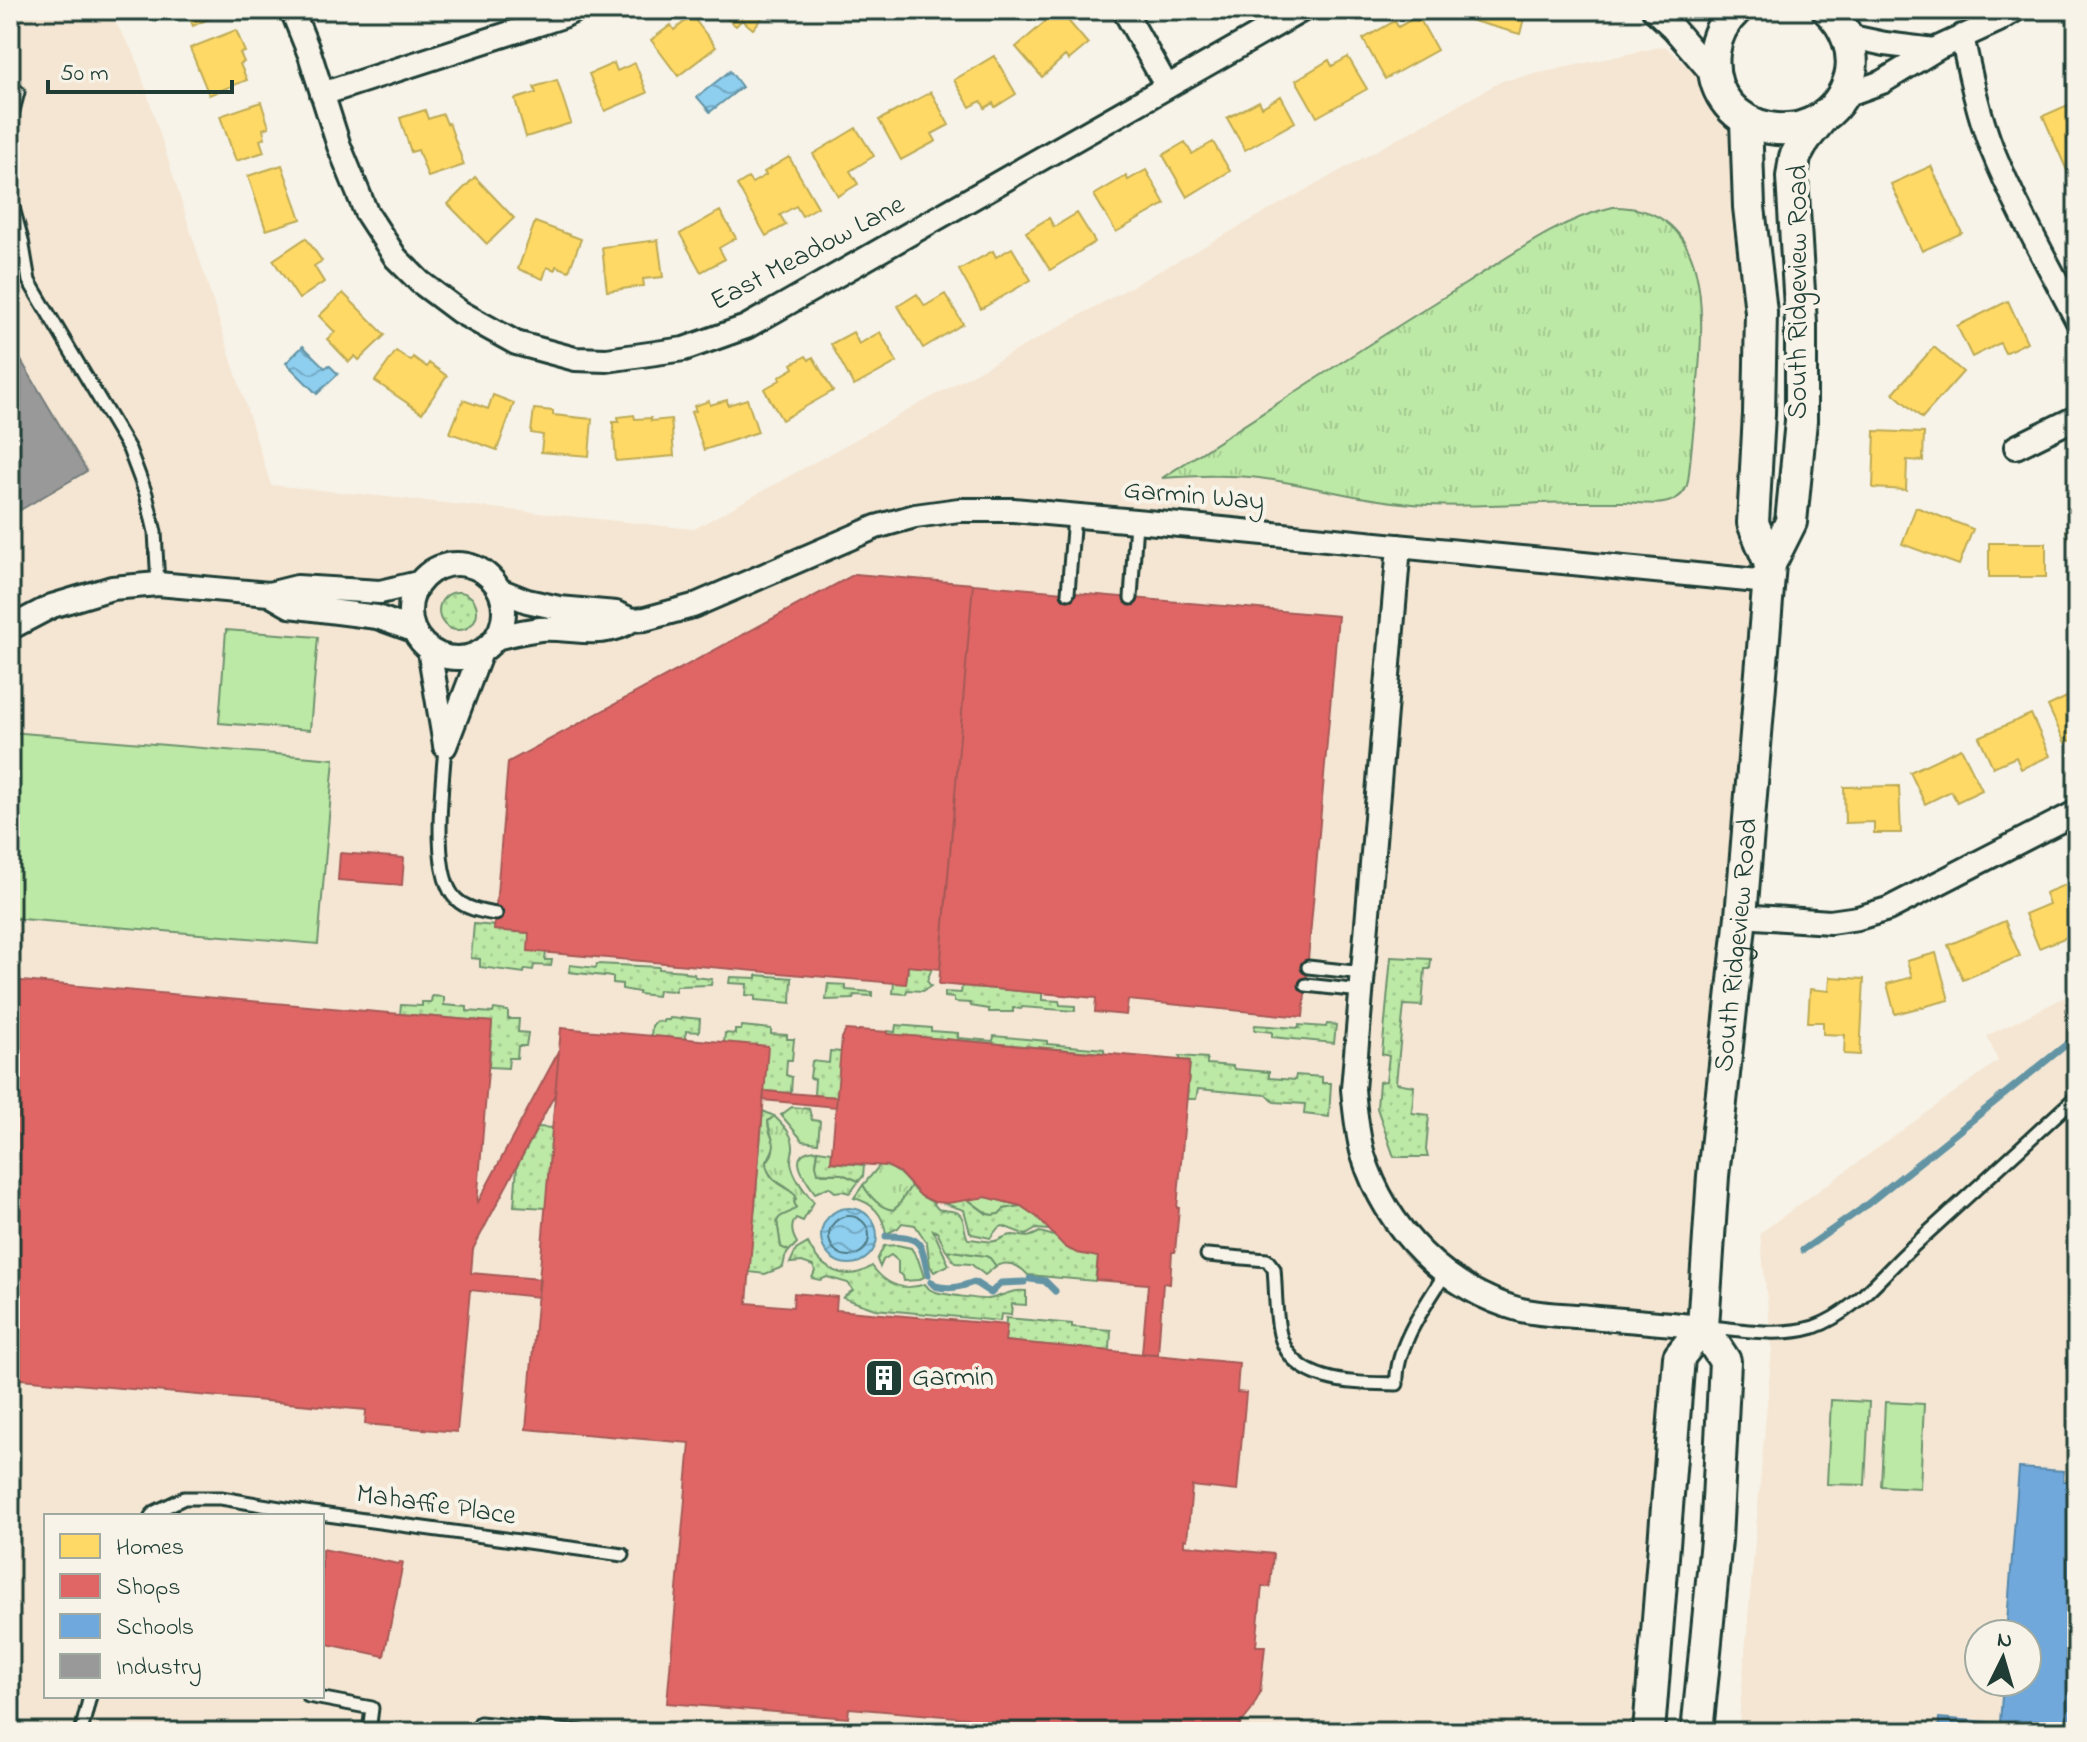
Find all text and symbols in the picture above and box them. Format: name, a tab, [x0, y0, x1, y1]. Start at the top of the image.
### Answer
scale bar	[48, 44, 232, 94]
text: 50 m	[60, 57, 109, 92]
street label: South Ridgeview Road	[1779, 165, 1820, 419]
street label: East Meadow Lane	[704, 185, 913, 323]
street label: Garmin Way	[1122, 470, 1266, 524]
street label: South Ridgeview Road	[1704, 817, 1769, 1074]
building icon: Garmin	[863, 1357, 905, 1399]
place label: Garmin	[912, 1358, 994, 1399]
street label: Mahaffie Place	[353, 1475, 519, 1538]
legend	[44, 1514, 324, 1698]
text: Homes	[116, 1531, 184, 1566]
text: Shops	[116, 1571, 181, 1606]
text: Schools	[116, 1611, 194, 1646]
north arrow	[1963, 1618, 2043, 1698]
text: N	[1996, 1624, 2013, 1658]
text: Industry	[116, 1651, 202, 1687]

